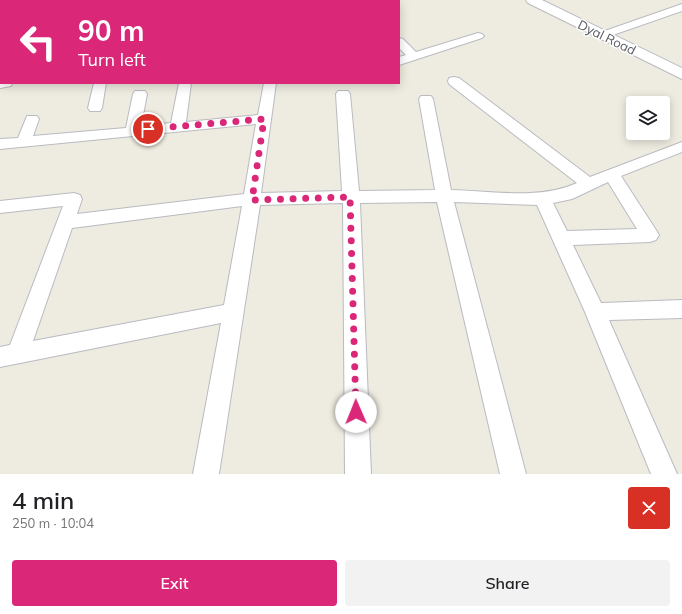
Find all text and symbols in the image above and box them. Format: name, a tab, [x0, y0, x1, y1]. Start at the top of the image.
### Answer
text: 90 m	[78, 13, 144, 48]
icon: left	[12, 16, 64, 68]
street label: Dyal Road	[575, 16, 639, 58]
text: Turn left	[78, 48, 146, 71]
map controls	[626, 96, 670, 140]
button: layers	[626, 96, 670, 140]
pin	[131, 112, 165, 146]
icon: arrive	[137, 118, 159, 140]
position arrow	[335, 391, 377, 433]
text: 4 min	[12, 485, 74, 515]
button: close	[628, 487, 670, 529]
text: 250 m · 10:04	[12, 515, 94, 531]
button: Exit	[12, 560, 337, 606]
button: Share	[345, 560, 670, 606]

